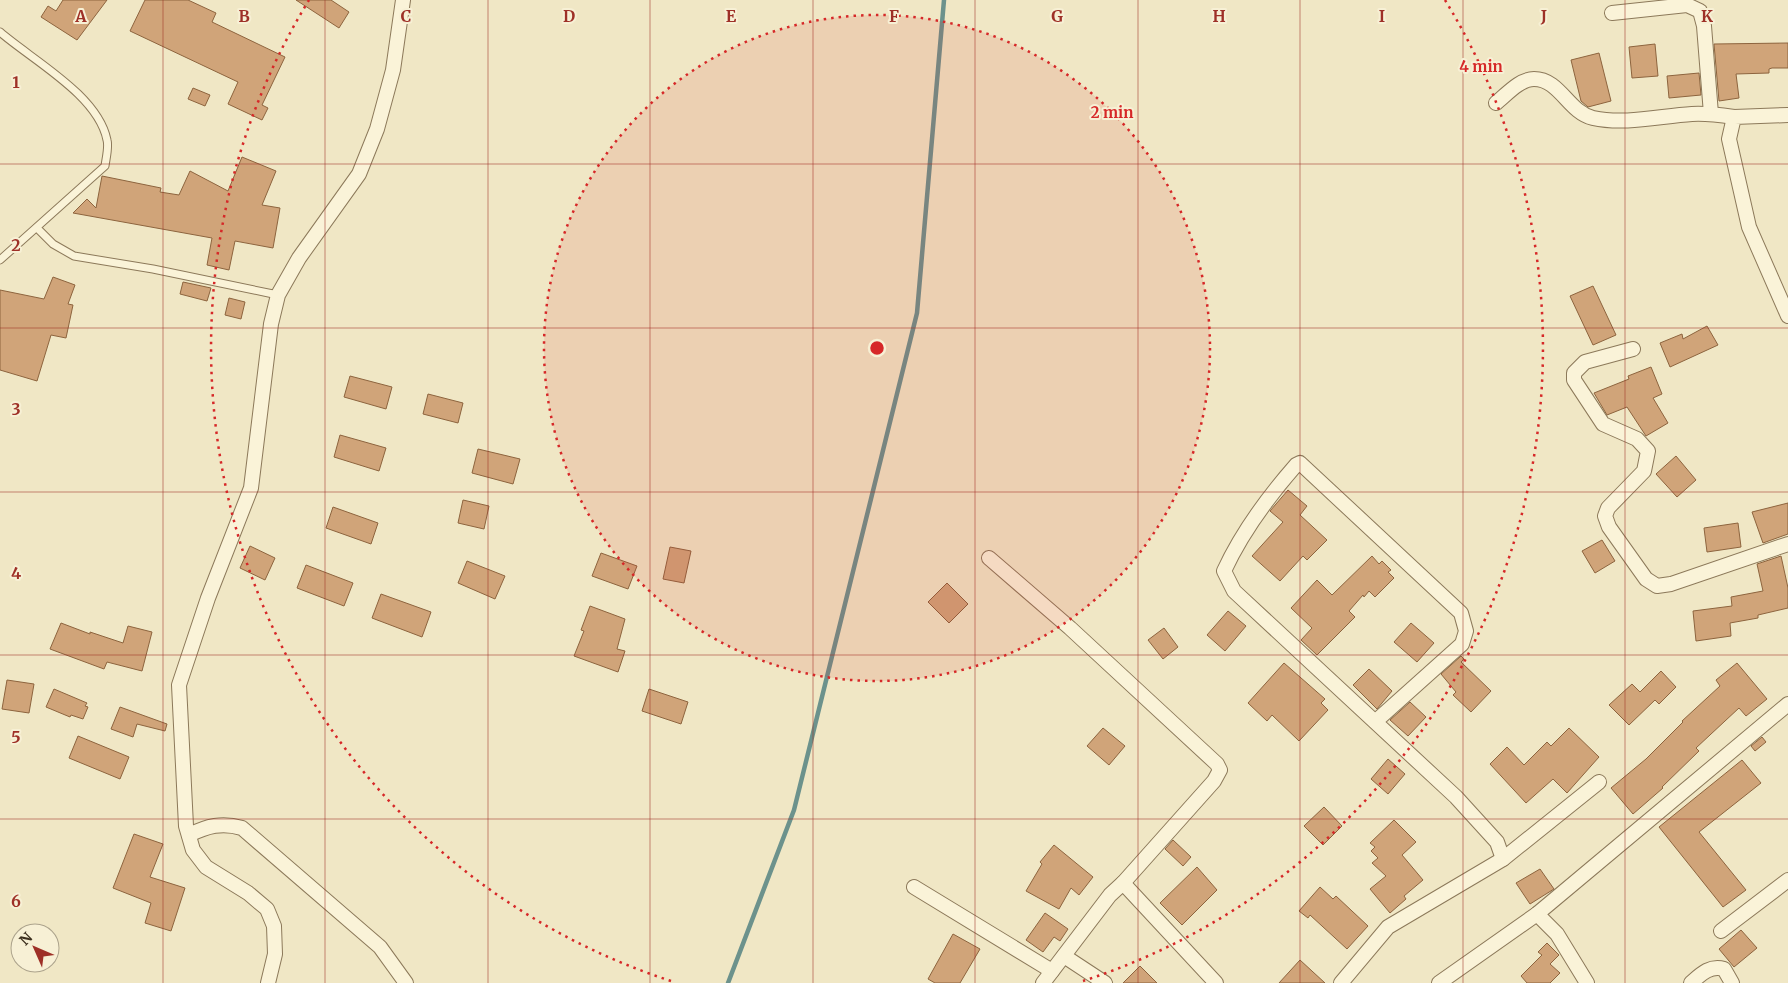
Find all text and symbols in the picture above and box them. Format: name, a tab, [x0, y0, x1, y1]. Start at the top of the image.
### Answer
text: A	[74, 6, 87, 26]
text: B	[238, 6, 250, 26]
text: C	[401, 6, 411, 26]
text: D	[563, 6, 575, 26]
text: E	[726, 6, 737, 26]
text: F	[889, 6, 899, 26]
text: G	[1051, 6, 1063, 26]
text: H	[1212, 6, 1226, 26]
text: I	[1379, 6, 1385, 26]
text: J	[1540, 6, 1547, 26]
text: K	[1701, 6, 1713, 26]
text: 4 min	[1459, 57, 1503, 76]
text: 1	[12, 72, 20, 92]
text: 2 min	[1091, 103, 1133, 122]
text: 2	[11, 235, 21, 255]
centre of rings	[868, 339, 886, 357]
text: 3	[11, 399, 21, 419]
text: 4	[11, 563, 21, 583]
text: 5	[11, 727, 21, 747]
text: 6	[11, 891, 21, 911]
north arrow	[10, 923, 60, 973]
text: N	[16, 929, 36, 949]

